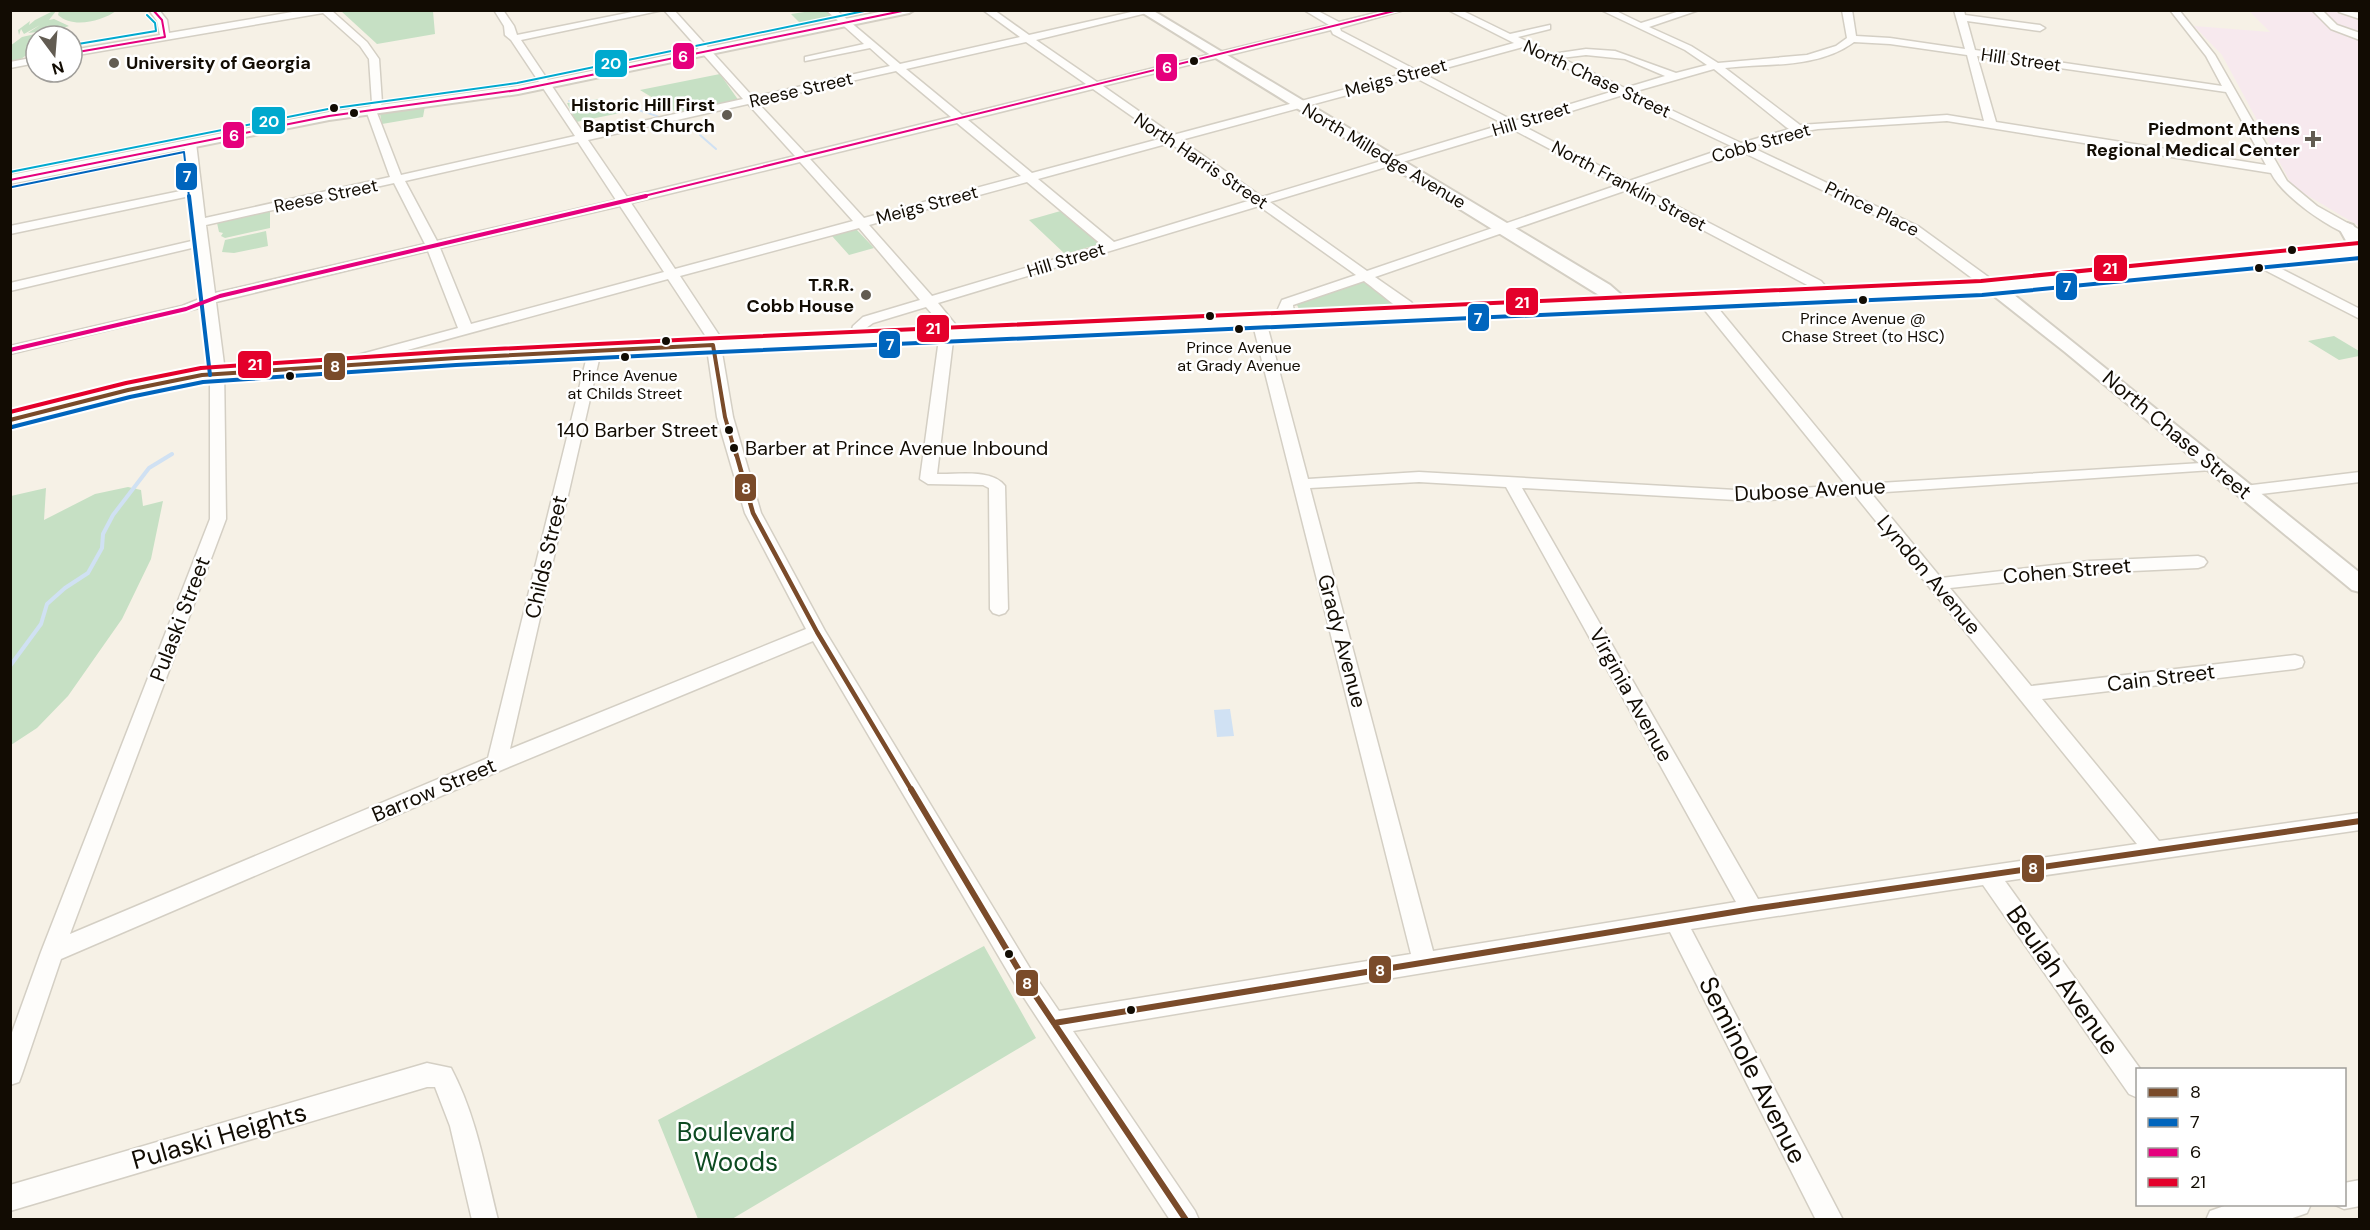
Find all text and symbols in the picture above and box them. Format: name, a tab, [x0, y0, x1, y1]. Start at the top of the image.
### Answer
north arrow	[24, 24, 84, 84]
street label: North Chase Street	[1519, 34, 1675, 124]
line badge: 6	[672, 42, 695, 70]
street label: Hill Street	[1980, 43, 2062, 77]
text: 6	[678, 46, 688, 67]
line badge: 20	[594, 49, 628, 78]
place label: University of Georgia	[126, 51, 311, 75]
text: 20	[601, 53, 621, 74]
line badge: 6	[1155, 53, 1178, 82]
street label: Meigs Street	[1342, 53, 1450, 103]
unlabelled marker	[1188, 55, 1200, 67]
text: N	[49, 56, 67, 80]
marker: University of Georgia	[107, 56, 121, 70]
text: 6	[1162, 57, 1172, 78]
street label: Reese Street	[747, 66, 855, 114]
place label: Historic Hill First Baptist Church	[571, 93, 715, 138]
street label: Hill Street	[1489, 96, 1573, 142]
street label: North Milledge Avenue	[1298, 98, 1470, 214]
unlabelled marker	[328, 102, 340, 114]
line badge: 20	[251, 106, 286, 135]
unlabelled marker	[348, 107, 360, 119]
street label: North Harris Street	[1129, 107, 1273, 215]
marker: Historic Hill First Baptist Church	[720, 108, 734, 122]
text: 20	[259, 111, 279, 132]
street label: Cobb Street	[1709, 117, 1813, 169]
place label: Piedmont Athens Regional Medical Center	[2086, 117, 2300, 162]
line badge: 6	[222, 121, 245, 149]
text: 6	[229, 125, 239, 146]
marker: Piedmont Athens Regional Medical Center	[2304, 130, 2322, 148]
street label: North Franklin Street	[1547, 135, 1711, 237]
line badge: 7	[175, 162, 198, 191]
text: 7	[183, 166, 192, 187]
street label: Reese Street	[272, 173, 380, 219]
street label: Prince Place	[1821, 176, 1923, 242]
street label: Meigs Street	[873, 180, 981, 230]
street label: Hill Street	[1024, 237, 1108, 283]
unlabelled marker	[2286, 244, 2298, 256]
line badge: 21	[2093, 254, 2128, 282]
text: 21	[2102, 258, 2118, 279]
unlabelled marker	[2253, 262, 2265, 274]
line badge: 7	[2055, 272, 2078, 301]
place label: T.R.R. Cobb House	[747, 273, 854, 318]
text: 7	[2063, 276, 2072, 297]
line badge: 21	[1505, 287, 1539, 316]
marker: T.R.R. Cobb House	[859, 288, 873, 302]
text: 21	[1514, 292, 1530, 313]
marker: Prince Avenue @ Chase Street (to HSC)	[1857, 294, 1869, 306]
line badge: 7	[1467, 303, 1490, 332]
text: 7	[1474, 308, 1483, 329]
place label: Prince Avenue @ Chase Street (to HSC)	[1782, 308, 1945, 347]
unlabelled marker	[1204, 310, 1216, 322]
line badge: 21	[916, 314, 950, 343]
text: 21	[925, 318, 941, 339]
marker: Prince Avenue at Grady Avenue	[1233, 323, 1245, 335]
line badge: 7	[878, 330, 901, 359]
text: 7	[886, 334, 895, 355]
unlabelled marker	[660, 335, 672, 347]
place label: Prince Avenue at Grady Avenue	[1177, 337, 1301, 376]
line badge: 21	[237, 350, 272, 379]
marker: Prince Avenue at Childs Street	[619, 351, 631, 363]
line badge: 8	[323, 352, 346, 381]
text: 21	[247, 354, 263, 375]
text: 8	[330, 356, 340, 377]
street label: North Chase Street	[2096, 364, 2258, 506]
place label: Prince Avenue at Childs Street	[568, 365, 682, 404]
unlabelled marker	[284, 370, 296, 382]
place label: 140 Barber Street	[557, 417, 718, 443]
marker: 140 Barber Street	[723, 424, 735, 436]
place label: Barber at Prince Avenue Inbound	[745, 435, 1048, 461]
marker: Barber at Prince Avenue Inbound	[728, 442, 740, 454]
street label: Dubose Avenue	[1734, 472, 1886, 508]
line badge: 8	[734, 473, 757, 502]
text: 8	[741, 478, 751, 499]
street label: Childs Street	[518, 493, 574, 621]
street label: Lyndon Avenue	[1871, 509, 1987, 641]
street label: Cohen Street	[2002, 551, 2132, 591]
street label: Pulaski Street	[143, 553, 217, 685]
street label: Grady Avenue	[1311, 571, 1373, 711]
street label: Virginia Avenue	[1583, 623, 1679, 767]
street label: Cain Street	[2105, 657, 2217, 699]
street label: Barrow Street	[368, 751, 500, 829]
line badge: 8	[2021, 854, 2045, 883]
text: 8	[2028, 858, 2038, 879]
street label: Beulah Avenue	[1999, 898, 2127, 1062]
unlabelled marker	[1003, 948, 1015, 960]
line badge: 8	[1368, 955, 1392, 984]
text: 8	[1375, 960, 1385, 981]
line badge: 8	[1015, 969, 1039, 997]
street label: Seminole Avenue	[1691, 971, 1815, 1169]
text: 8	[1022, 973, 1032, 994]
unlabelled marker	[1125, 1004, 1137, 1016]
legend	[2136, 1068, 2346, 1206]
text: 8	[2190, 1080, 2201, 1104]
street label: Pulaski Heights	[127, 1095, 311, 1177]
text: 7	[2190, 1110, 2200, 1134]
park label: Boulevard Woods	[677, 1115, 795, 1179]
text: 6	[2190, 1140, 2201, 1164]
text: 21	[2190, 1170, 2206, 1194]

